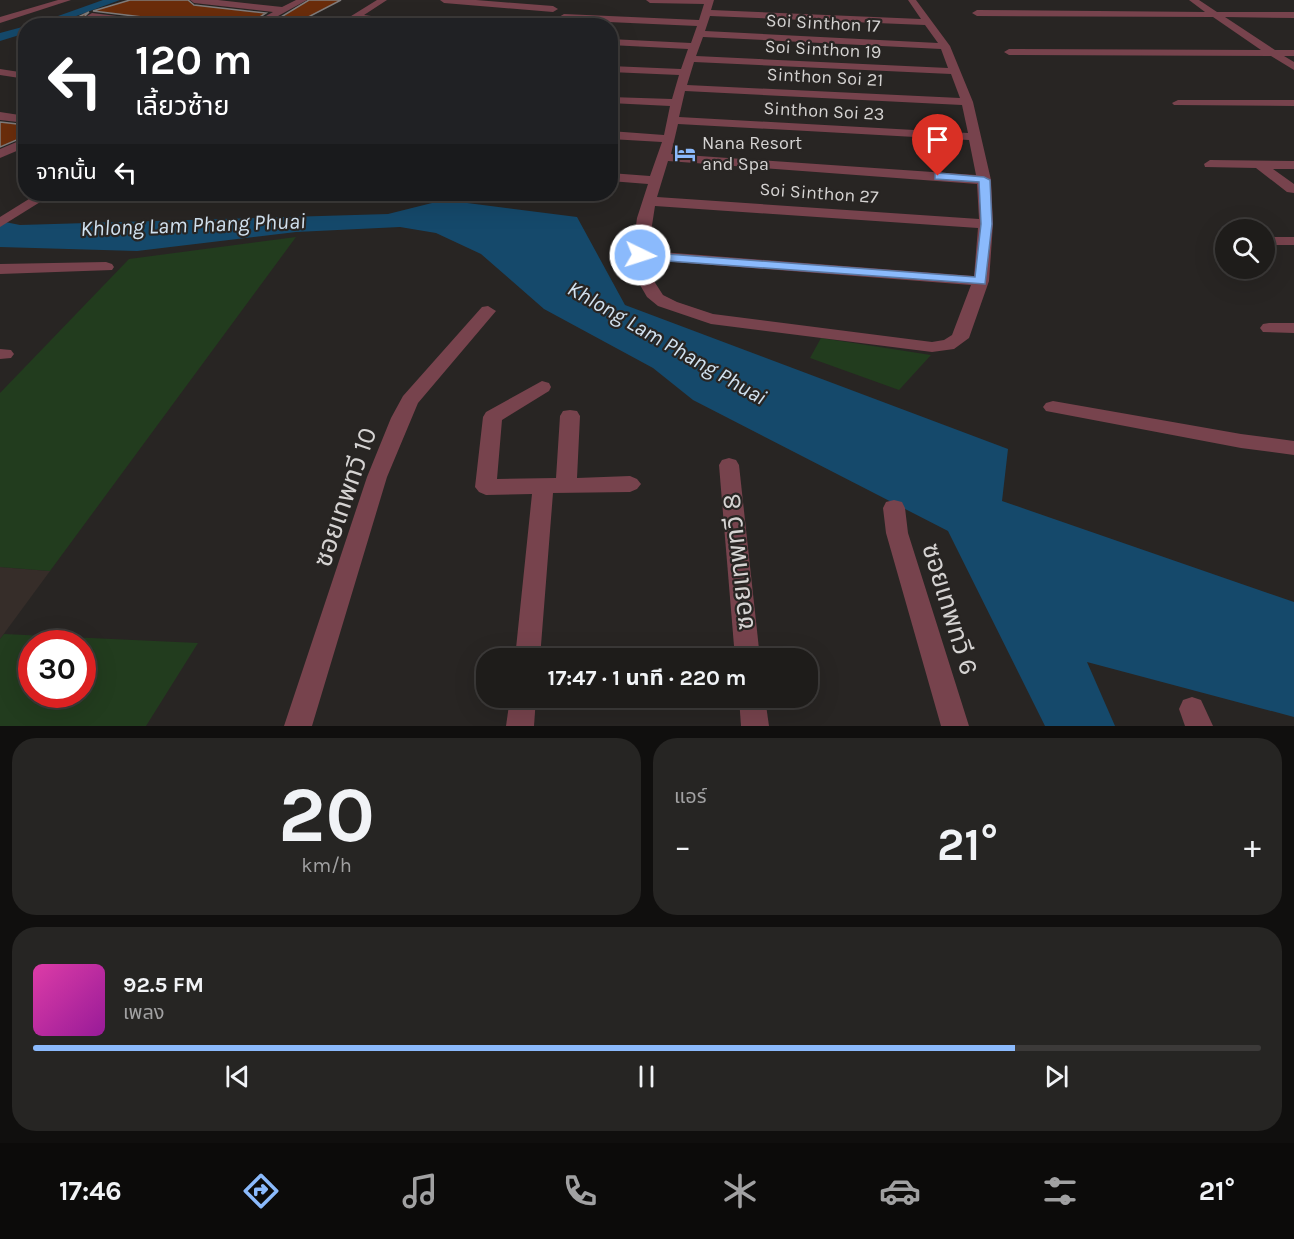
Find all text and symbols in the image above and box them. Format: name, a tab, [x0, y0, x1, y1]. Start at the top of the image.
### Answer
street label: Soi Sinthon 17	[765, 9, 881, 37]
text: 120 m	[135, 35, 252, 85]
street label: Soi Sinthon 19	[764, 35, 882, 63]
icon: left	[36, 42, 114, 120]
street label: Sinthon Soi 21	[766, 63, 884, 91]
text: เลี้ยวซ้าย	[135, 90, 229, 122]
street label: Sinthon Soi 23	[763, 97, 885, 125]
pin	[912, 114, 963, 176]
icon: arrive	[921, 123, 954, 156]
place label: Nana Resort and Spa	[702, 132, 802, 175]
hotel icon: Nana Resort and Spa	[673, 141, 697, 165]
icon: left	[109, 156, 142, 189]
text: จากนั้น	[36, 159, 97, 185]
street label: Soi Sinthon 27	[759, 178, 880, 208]
water label: Khlong Lam Phang Phuai	[80, 208, 306, 242]
map controls	[1215, 219, 1275, 279]
button: search	[1215, 219, 1275, 279]
position arrow	[608, 223, 672, 287]
water label: Khlong Lam Phang Phuai	[563, 275, 771, 411]
street label: ซอยเทพทวี 10	[307, 423, 383, 571]
street label: ซอยเทพทวี 8	[715, 492, 761, 632]
street label: ซอยเทพทวี 6	[915, 539, 985, 679]
speed limit sign: 30	[18, 630, 96, 708]
text: 17:47 · 1 นาที · 220 m	[548, 665, 746, 691]
text: 20	[278, 769, 375, 861]
text: แอร์	[674, 785, 706, 808]
text: 21°	[937, 819, 998, 871]
text: −	[674, 827, 691, 865]
text: +	[1244, 827, 1261, 865]
text: km/h	[301, 854, 352, 877]
text: 92.5 FM	[123, 972, 204, 998]
text: เพลง	[123, 1001, 165, 1024]
icon: previous	[221, 1060, 254, 1093]
icon: pause	[630, 1060, 663, 1093]
icon: next	[1040, 1060, 1073, 1093]
icon: directions	[240, 1170, 282, 1212]
icon: music	[399, 1170, 441, 1212]
icon: phone	[559, 1170, 601, 1212]
icon: climate	[719, 1170, 761, 1212]
icon: car	[879, 1170, 921, 1212]
icon: filters	[1039, 1170, 1081, 1212]
text: 17:46	[59, 1175, 122, 1207]
text: 21°	[1199, 1175, 1235, 1207]

